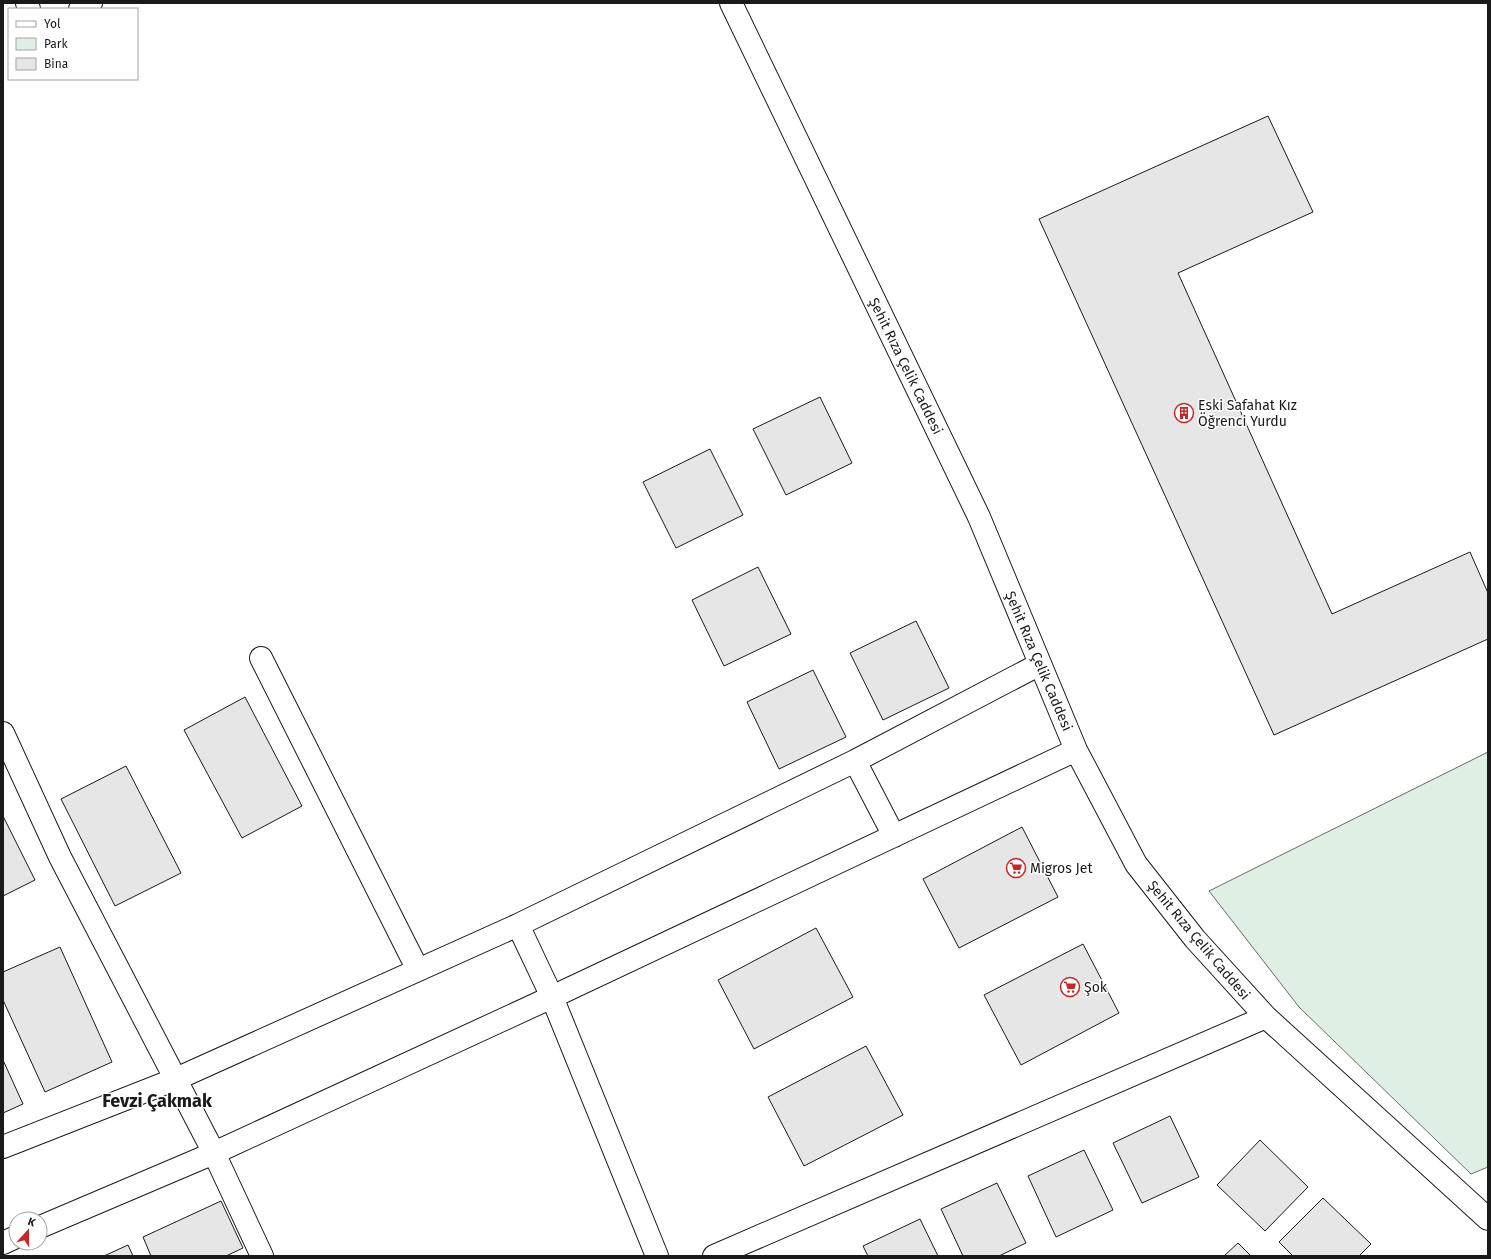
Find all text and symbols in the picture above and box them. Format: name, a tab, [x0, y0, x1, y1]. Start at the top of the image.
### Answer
legend	[8, 8, 138, 80]
text: Yol	[44, 17, 61, 31]
text: Park	[44, 37, 68, 51]
text: Bina	[44, 57, 68, 71]
street label: Şehit Rıza Çelik Caddesi	[865, 295, 946, 437]
place label: Eski Safahat Kız Öğrenci Yurdu	[1198, 397, 1297, 430]
building icon: Eski Safahat Kız Öğrenci Yurdu	[1173, 402, 1195, 424]
street label: Şehit Rıza Çelik Caddesi	[1001, 589, 1076, 734]
supermarket icon: Migros Jet	[1005, 857, 1027, 879]
place label: Migros Jet	[1030, 860, 1093, 877]
street label: Şehit Rıza Çelik Caddesi	[1144, 877, 1253, 1003]
supermarket icon: Şok	[1059, 976, 1081, 998]
place label: Şok	[1084, 979, 1108, 996]
district label: Fevzi Çakmak	[102, 1090, 213, 1112]
north arrow	[8, 1211, 48, 1251]
text: K	[26, 1215, 38, 1230]

